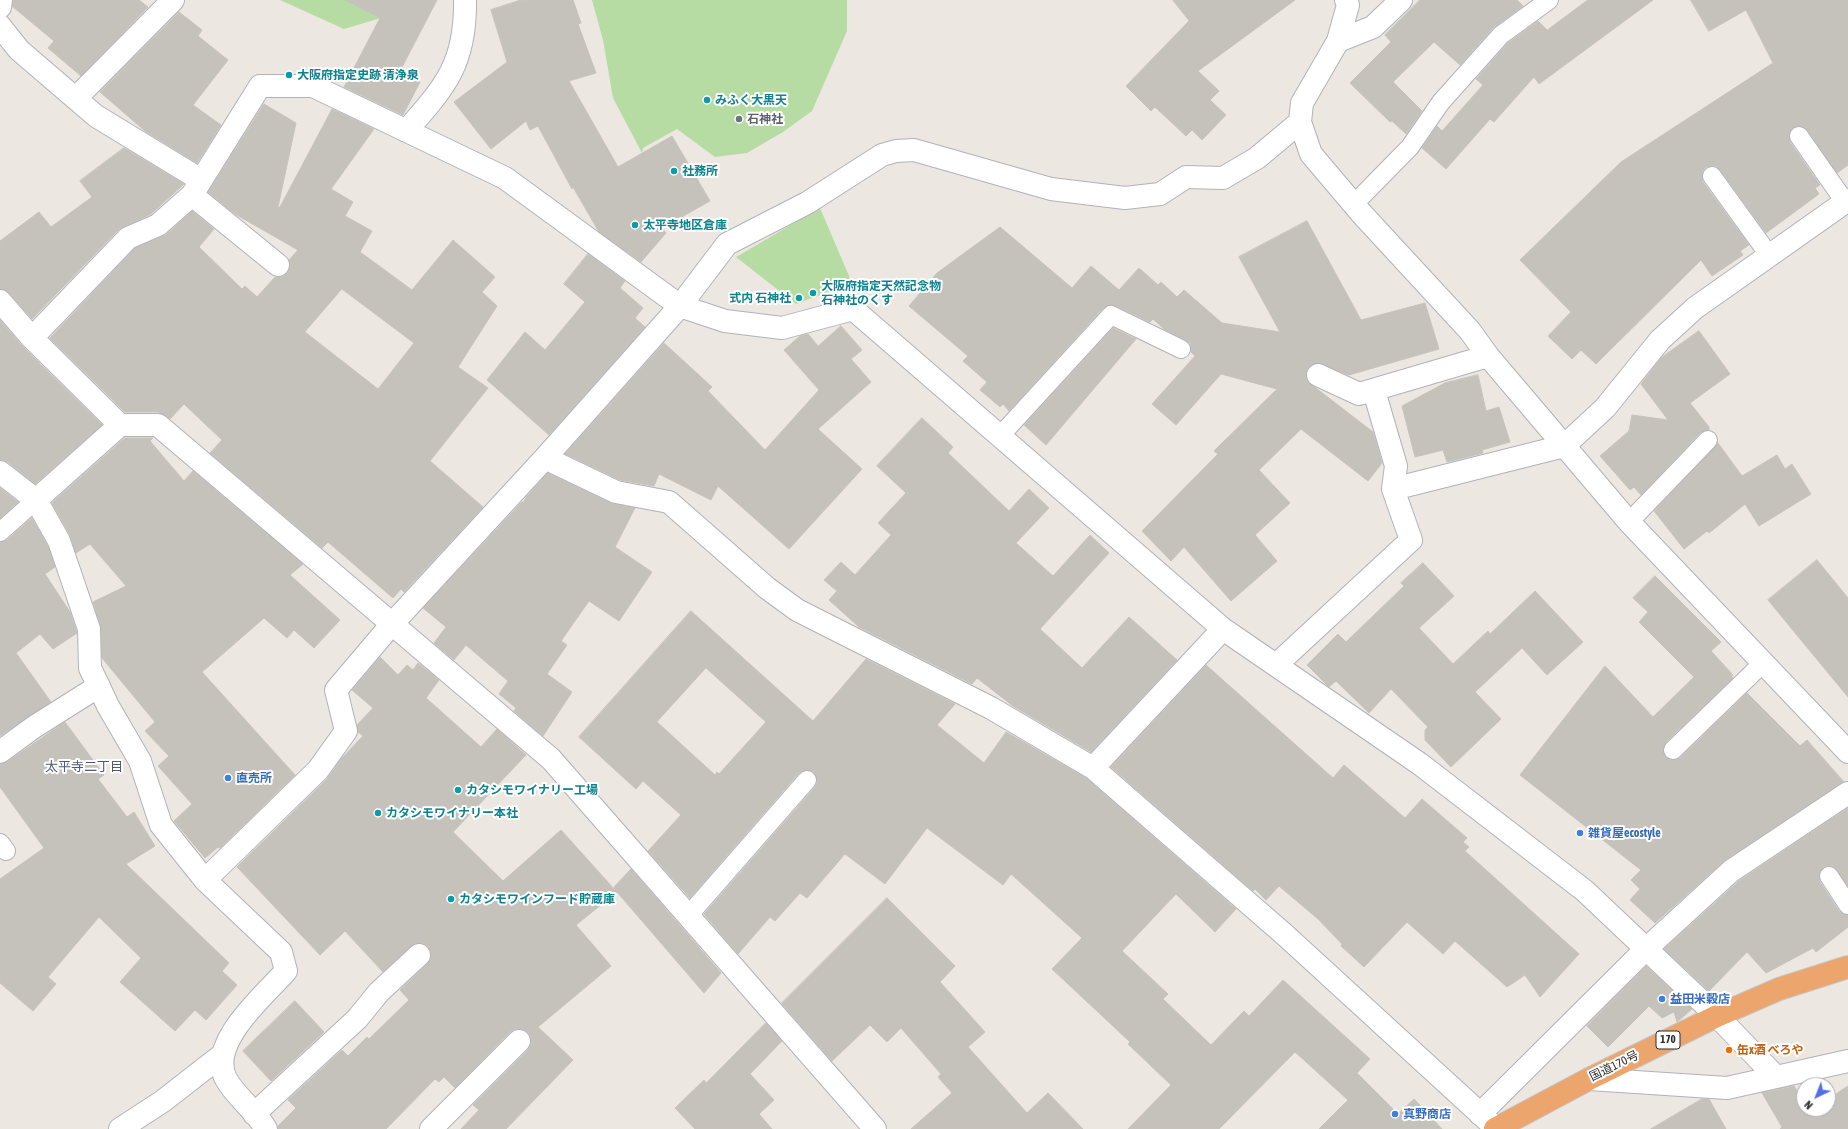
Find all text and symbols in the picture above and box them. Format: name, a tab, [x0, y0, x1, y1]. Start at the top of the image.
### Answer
place label: 大阪府指定史跡 清浄泉	[297, 68, 419, 82]
marker: 大阪府指定史跡 清浄泉	[284, 70, 294, 80]
place label: みふく大黒天	[715, 93, 787, 107]
marker: みふく大黒天	[702, 95, 712, 105]
place label: 石神社	[747, 112, 783, 126]
marker: 石神社	[734, 114, 744, 124]
place label: 社務所	[682, 164, 718, 178]
marker: 社務所	[669, 166, 679, 176]
place label: 太平寺地区倉庫	[643, 218, 727, 232]
marker: 太平寺地区倉庫	[630, 220, 640, 230]
place label: 大阪府指定天然記念物 石神社のくす	[821, 279, 941, 307]
marker: 大阪府指定天然記念物 石神社のくす	[808, 288, 818, 298]
place label: 式内 石神社	[729, 291, 791, 305]
marker: 式内 石神社	[794, 293, 804, 303]
district label: 太平寺二丁目	[45, 759, 123, 775]
place label: 直売所	[236, 771, 272, 785]
marker: 直売所	[223, 773, 233, 783]
place label: カタシモワイナリー工場	[466, 783, 598, 797]
marker: カタシモワイナリー工場	[453, 785, 463, 795]
place label: カタシモワイナリー本社	[386, 806, 518, 820]
marker: カタシモワイナリー本社	[373, 808, 383, 818]
place label: 雑貨屋ecostyle	[1588, 826, 1661, 840]
marker: 雑貨屋ecostyle	[1575, 828, 1585, 838]
place label: カタシモワインフード貯蔵庫	[459, 892, 615, 906]
marker: カタシモワインフード貯蔵庫	[446, 894, 456, 904]
place label: 益田米穀店	[1670, 992, 1730, 1006]
marker: 益田米穀店	[1657, 994, 1667, 1004]
road number: 170	[1656, 1031, 1680, 1049]
place label: 缶x酒 べろや	[1737, 1043, 1803, 1057]
marker: 缶x酒 べろや	[1724, 1045, 1734, 1055]
street label: 国道170号	[1587, 1048, 1641, 1084]
north arrow	[1796, 1077, 1836, 1117]
text: N	[1802, 1098, 1815, 1112]
place label: 真野商店	[1403, 1107, 1451, 1121]
marker: 真野商店	[1390, 1109, 1400, 1119]

